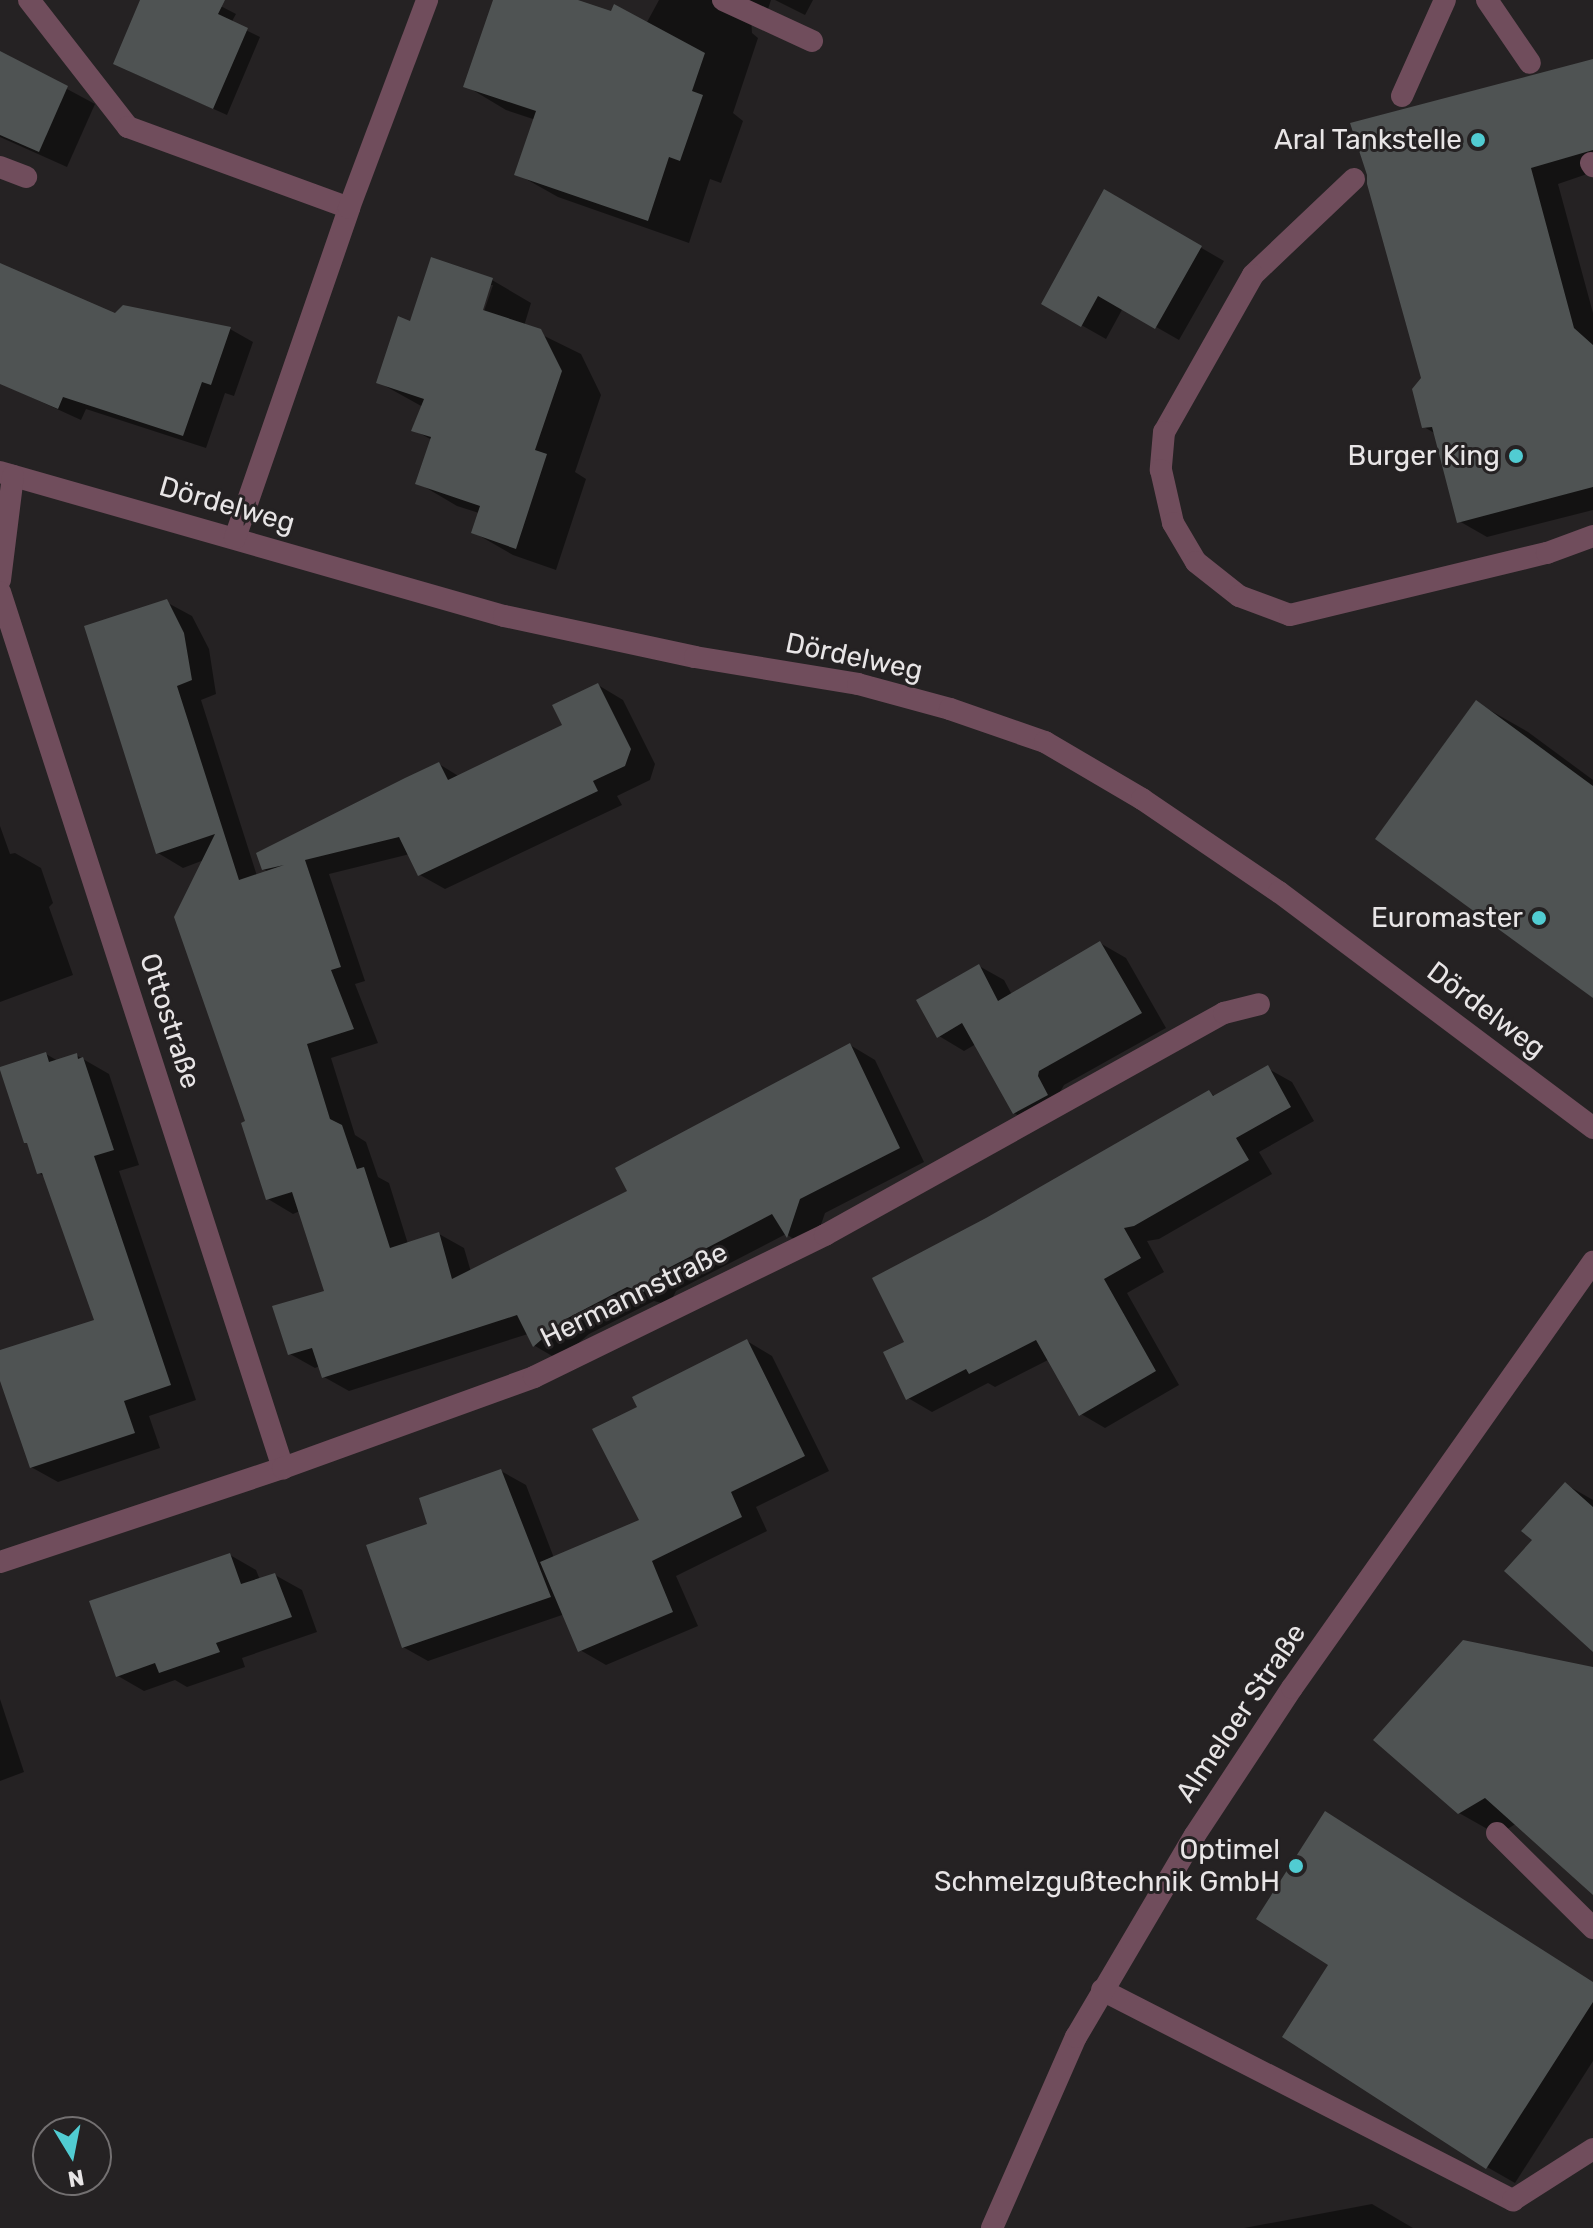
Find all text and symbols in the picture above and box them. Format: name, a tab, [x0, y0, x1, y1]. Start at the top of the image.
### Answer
place label: Aral Tankstelle	[1273, 123, 1462, 157]
marker: Aral Tankstelle	[1469, 131, 1487, 149]
place label: Burger King	[1347, 439, 1500, 473]
marker: Burger King	[1507, 447, 1525, 465]
street label: Dördelweg	[155, 470, 299, 540]
street label: Dördelweg	[782, 626, 926, 688]
place label: Euromaster	[1371, 901, 1523, 935]
marker: Euromaster	[1530, 909, 1548, 927]
street label: Ottostraße	[132, 949, 208, 1093]
street label: Dördelweg	[1420, 955, 1552, 1065]
street label: Hermannstraße	[535, 1235, 733, 1355]
street label: Almeloer Straße	[1169, 1617, 1313, 1809]
place label: Optimel Schmelzgußtechnik GmbH	[934, 1833, 1280, 1899]
marker: Optimel Schmelzgußtechnik GmbH	[1287, 1857, 1305, 1875]
north arrow	[32, 2116, 112, 2196]
text: N	[66, 2163, 86, 2193]

